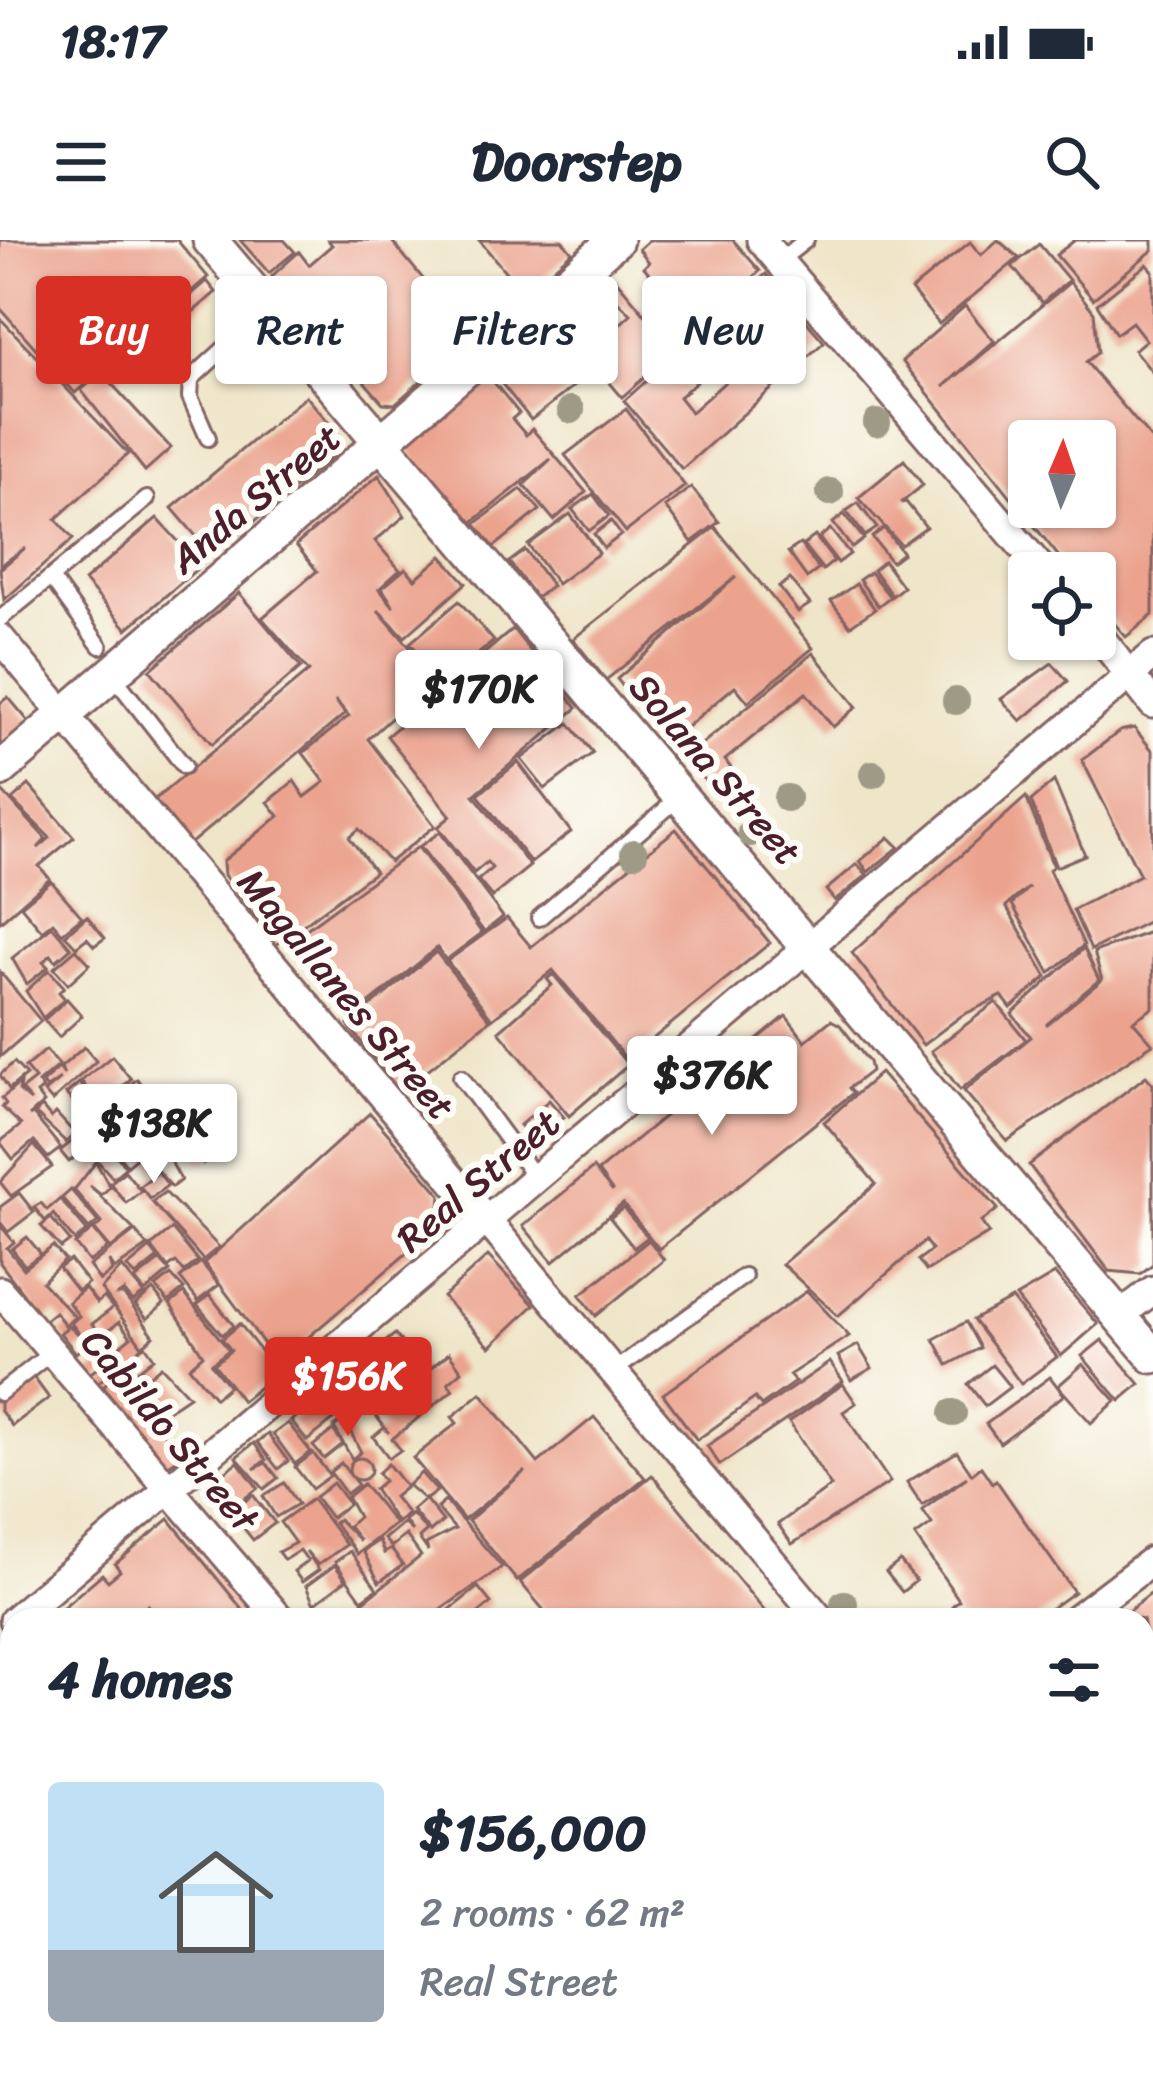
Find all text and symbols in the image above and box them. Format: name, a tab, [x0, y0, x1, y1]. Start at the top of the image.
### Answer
text: 18:17	[60, 2, 165, 82]
text: Doorstep	[471, 114, 682, 210]
icon: menu	[48, 129, 114, 195]
icon: search	[1039, 129, 1105, 195]
chip: Buy	[36, 276, 191, 384]
chip: Rent	[215, 276, 387, 384]
chip: Filters	[411, 276, 618, 384]
chip: New	[642, 276, 806, 384]
street label: Anda Street	[152, 404, 357, 592]
north arrow	[1008, 420, 1116, 528]
map controls	[1008, 420, 1116, 660]
button: locate	[1008, 552, 1116, 660]
pin: $170K	[395, 650, 563, 752]
text: $170K	[422, 654, 536, 723]
street label: Solana Street	[612, 656, 820, 882]
street label: Magallanes Street	[220, 852, 474, 1136]
pin: $376K	[628, 1036, 796, 1138]
text: $376K	[654, 1040, 770, 1109]
pin: $138K	[70, 1084, 238, 1186]
text: $138K	[98, 1088, 210, 1157]
street label: Real Street	[380, 1090, 576, 1270]
street label: Cabildo Street	[63, 1312, 278, 1549]
pin: $156K	[264, 1337, 432, 1439]
text: $156K	[292, 1341, 404, 1410]
text: 4 homes	[48, 1635, 232, 1725]
icon: filters	[1041, 1647, 1107, 1713]
text: $156,000	[420, 1788, 647, 1878]
icon: home	[144, 1830, 288, 1974]
text: 2 rooms · 62 m²	[420, 1878, 685, 1947]
text: Real Street	[420, 1947, 618, 2016]

